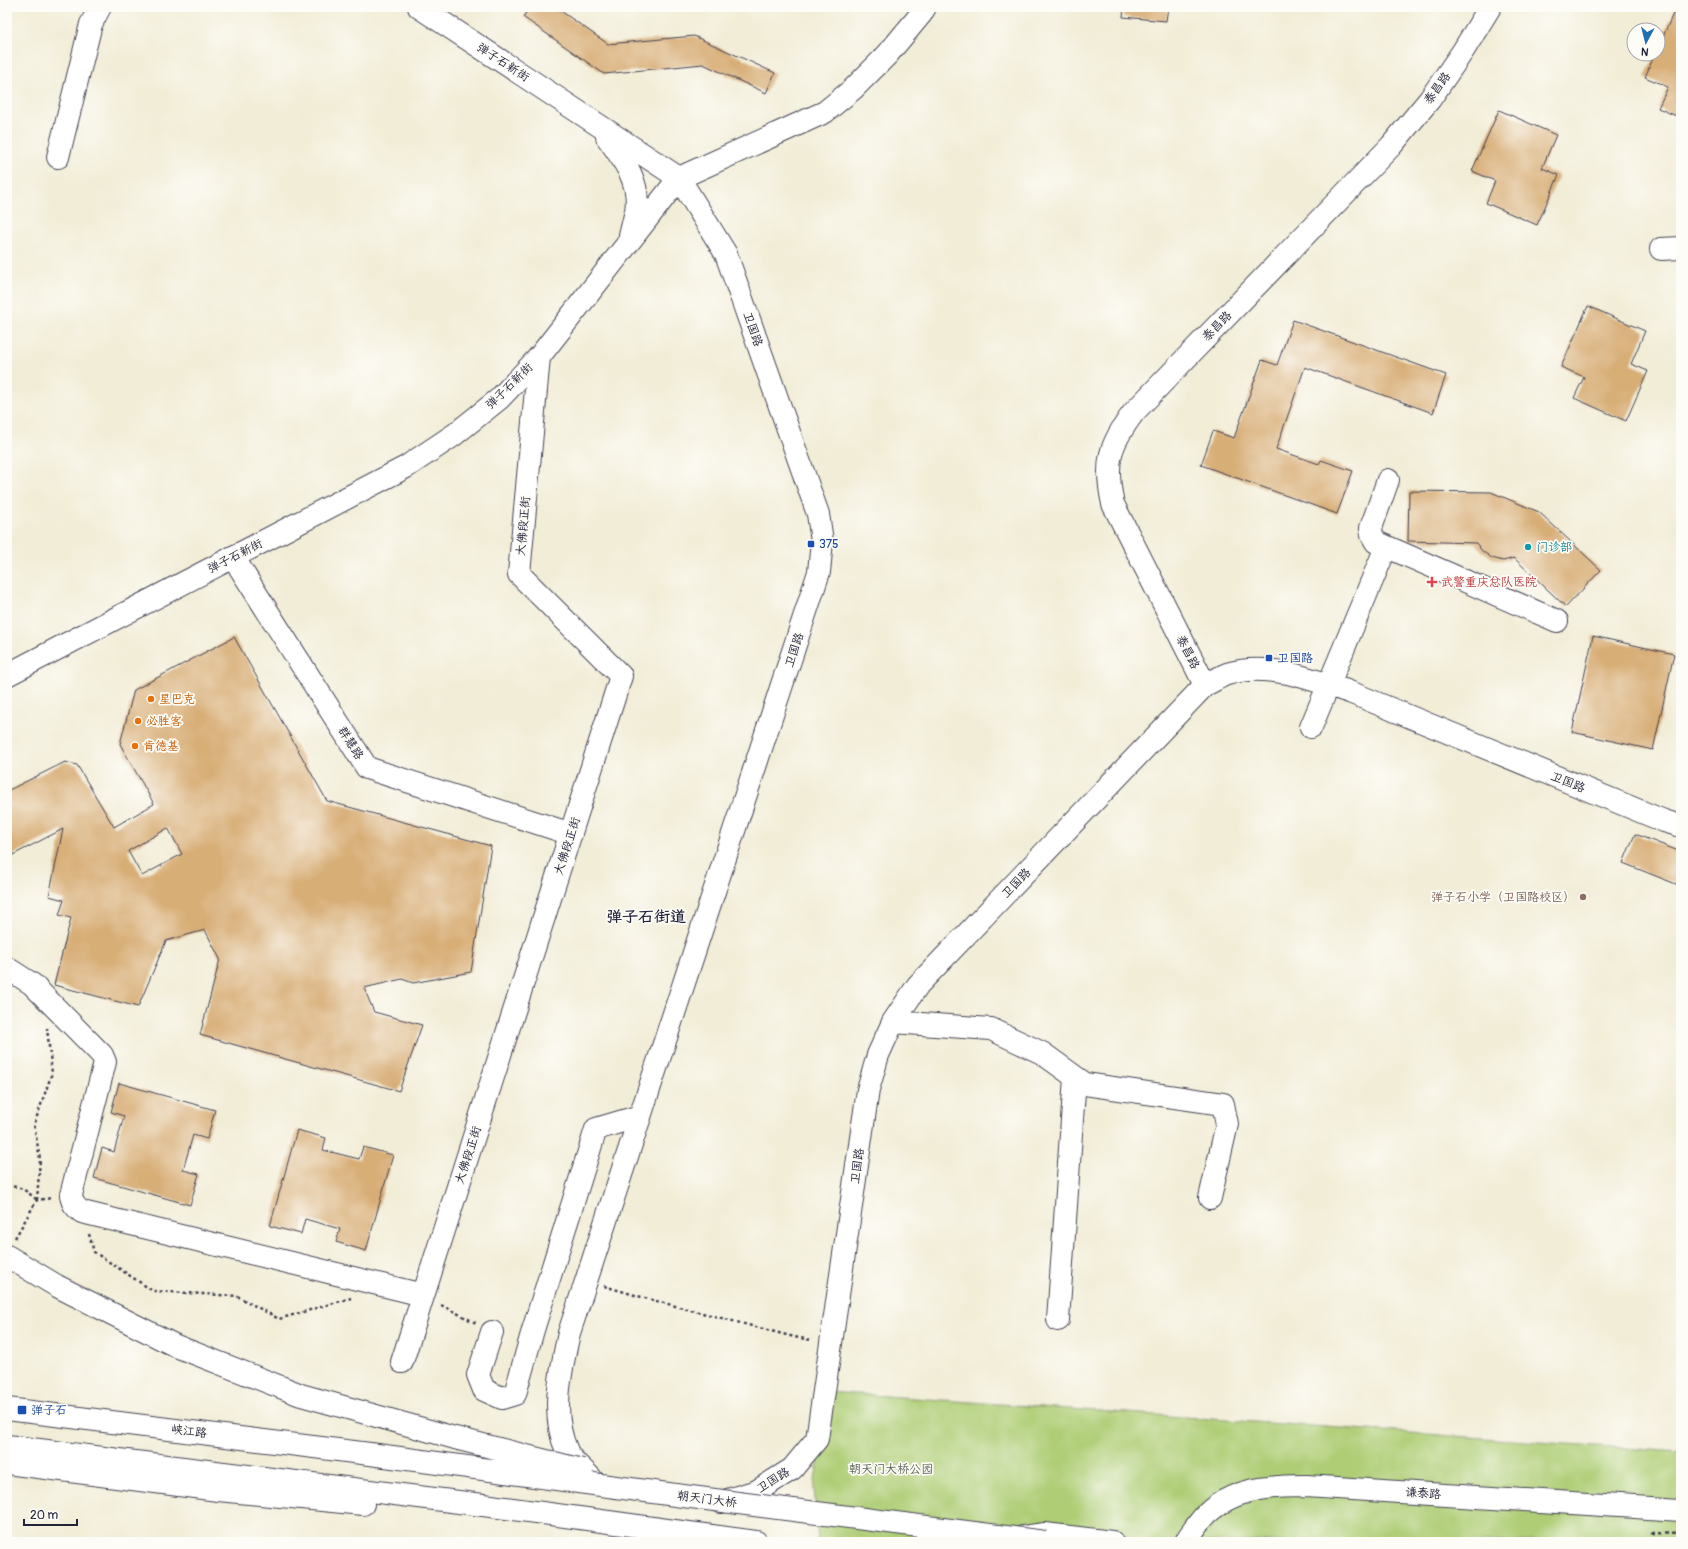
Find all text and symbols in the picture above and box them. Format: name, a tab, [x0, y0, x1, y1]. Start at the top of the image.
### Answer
north arrow	[1626, 22, 1666, 62]
street label: 弹子石新街	[473, 40, 532, 85]
text: N	[1640, 44, 1649, 58]
street label: 泰昌路	[1421, 69, 1454, 107]
street label: 泰昌路	[1199, 308, 1235, 345]
street label: 卫国路	[740, 310, 765, 349]
street label: 弹子石新街	[483, 360, 536, 413]
street label: 大佛段正街	[513, 495, 534, 557]
street label: 弹子石新街	[205, 536, 265, 577]
place label: 375	[819, 537, 839, 552]
marker: 375	[806, 539, 816, 549]
place label: 门诊部	[1536, 540, 1572, 555]
marker: 门诊部	[1523, 542, 1533, 552]
place label: 武警重庆总队医院	[1441, 575, 1537, 590]
marker: 武警重庆总队医院	[1426, 576, 1438, 588]
street label: 卫国路	[782, 631, 807, 670]
street label: 泰昌路	[1173, 633, 1202, 672]
place label: 卫国路	[1277, 651, 1313, 666]
marker: 卫国路	[1264, 653, 1274, 663]
place label: 星巴克	[159, 692, 195, 707]
marker: 星巴克	[146, 694, 156, 704]
place label: 必胜客	[146, 714, 182, 729]
marker: 必胜客	[133, 716, 143, 726]
street label: 群慧路	[335, 724, 366, 763]
place label: 肯德基	[143, 739, 179, 754]
marker: 肯德基	[130, 741, 140, 751]
street label: 卫国路	[1548, 769, 1587, 796]
street label: 大佛段正街	[551, 815, 584, 877]
street label: 卫国路	[998, 865, 1034, 902]
place label: 弹子石小学（卫国路校区）	[1431, 890, 1575, 905]
marker: 弹子石小学（卫国路校区）	[1578, 892, 1588, 902]
district label: 弹子石街道	[606, 907, 686, 927]
street label: 大佛段正街	[452, 1124, 485, 1186]
street label: 卫国路	[848, 1147, 867, 1185]
place label: 弹子石	[31, 1403, 67, 1418]
marker: 弹子石	[16, 1404, 28, 1416]
street label: 峡江路	[170, 1422, 208, 1441]
park label: 朝天门大桥公园	[849, 1462, 933, 1477]
street label: 卫国路	[754, 1465, 793, 1496]
street label: 谦泰路	[1404, 1485, 1441, 1502]
street label: 朝天门大桥	[676, 1488, 739, 1511]
scale bar	[24, 1501, 77, 1527]
text: 20 m	[30, 1508, 59, 1523]

